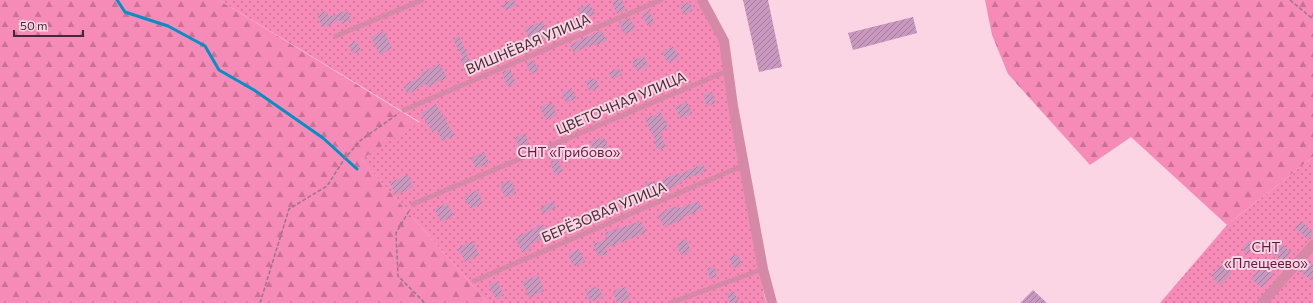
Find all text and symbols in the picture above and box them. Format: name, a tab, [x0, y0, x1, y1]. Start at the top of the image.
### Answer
street label: ВИШНЁВАЯ УЛИЦА	[463, 10, 593, 77]
scale bar	[14, 12, 83, 38]
text: 50 m	[20, 18, 48, 32]
street label: ЦВЕТОЧНАЯ УЛИЦА	[553, 67, 689, 138]
park label: СНТ «Грибово»	[518, 143, 621, 160]
street label: БЕРЁЗОВАЯ УЛИЦА	[539, 177, 669, 246]
park label: СНТ «Плещеево»	[1224, 238, 1308, 271]

